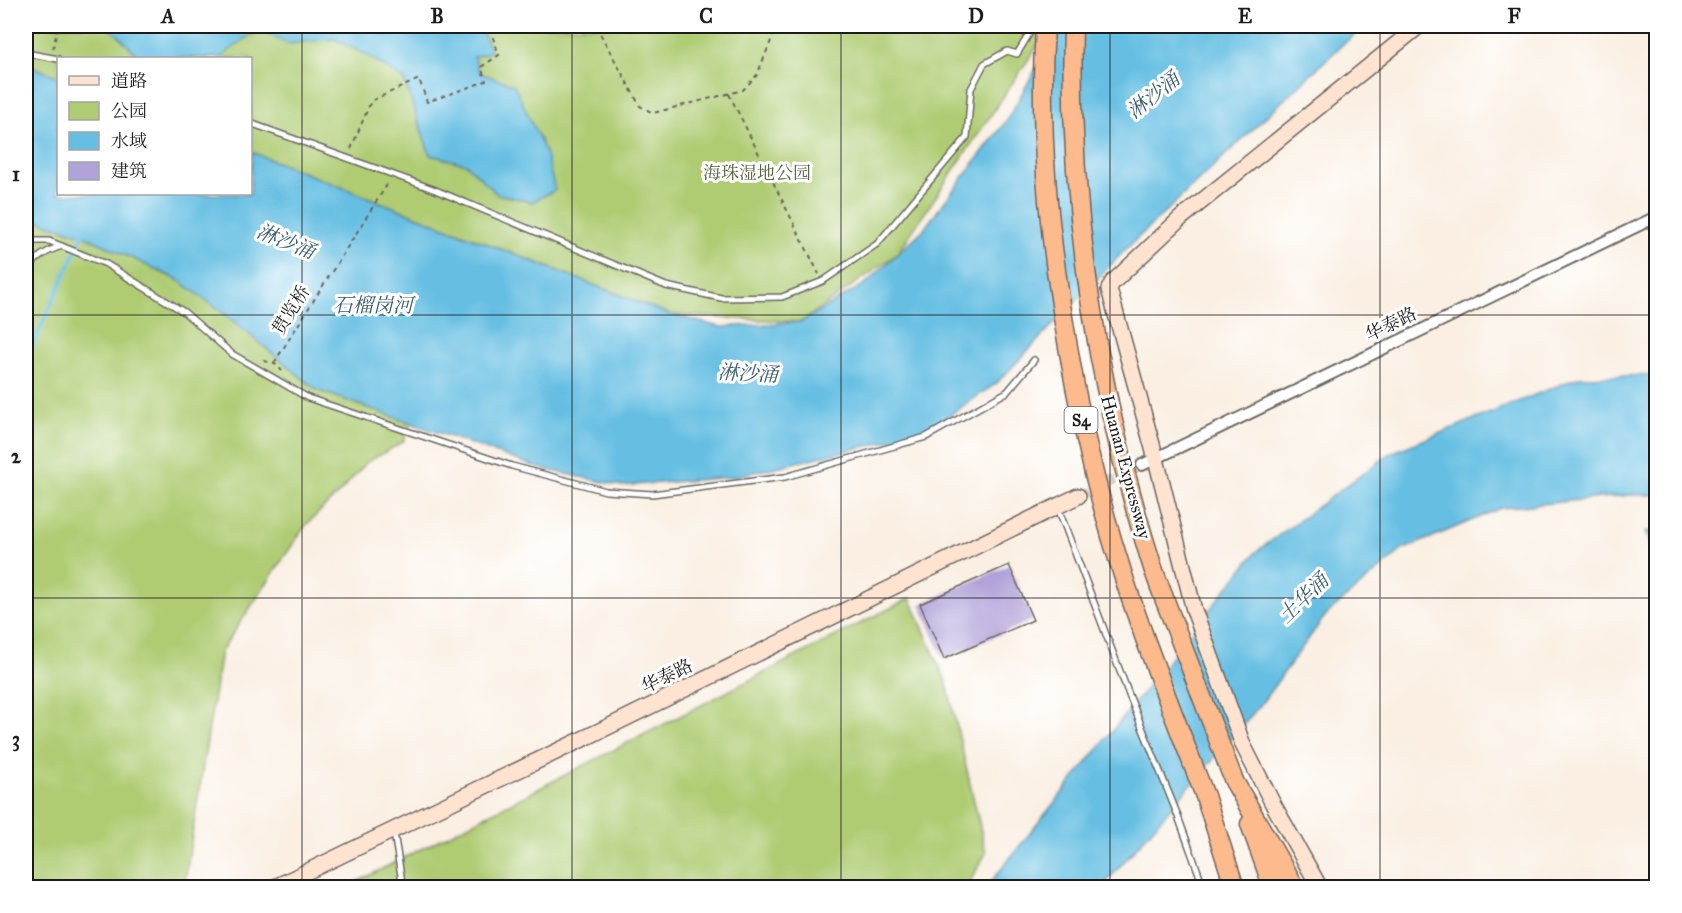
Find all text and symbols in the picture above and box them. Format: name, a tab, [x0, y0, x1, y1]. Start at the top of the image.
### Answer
text: A	[159, 4, 175, 28]
text: B	[430, 4, 444, 28]
text: C	[699, 4, 713, 28]
text: D	[968, 4, 984, 28]
text: E	[1238, 4, 1253, 28]
text: F	[1507, 4, 1521, 28]
legend	[57, 57, 252, 195]
water label: 淋沙涌	[1122, 66, 1185, 123]
text: 道路	[111, 70, 147, 92]
text: 公园	[111, 100, 147, 122]
text: 水域	[111, 130, 147, 152]
text: 建筑	[111, 160, 147, 182]
text: 1	[12, 162, 20, 186]
park label: 海珠湿地公园	[703, 162, 811, 184]
water label: 淋沙涌	[254, 219, 320, 264]
street label: 贯览桥	[267, 281, 315, 339]
water label: 石榴岗河	[333, 293, 416, 317]
street label: 华泰路	[1362, 302, 1420, 346]
water label: 淋沙涌	[717, 359, 781, 387]
street label: Huanan Expressway	[1096, 393, 1156, 542]
road number: S4	[1064, 407, 1098, 433]
text: 2	[11, 444, 22, 468]
water label: 土华涌	[1273, 567, 1334, 627]
street label: 华泰路	[638, 654, 696, 698]
text: 3	[12, 727, 20, 752]

